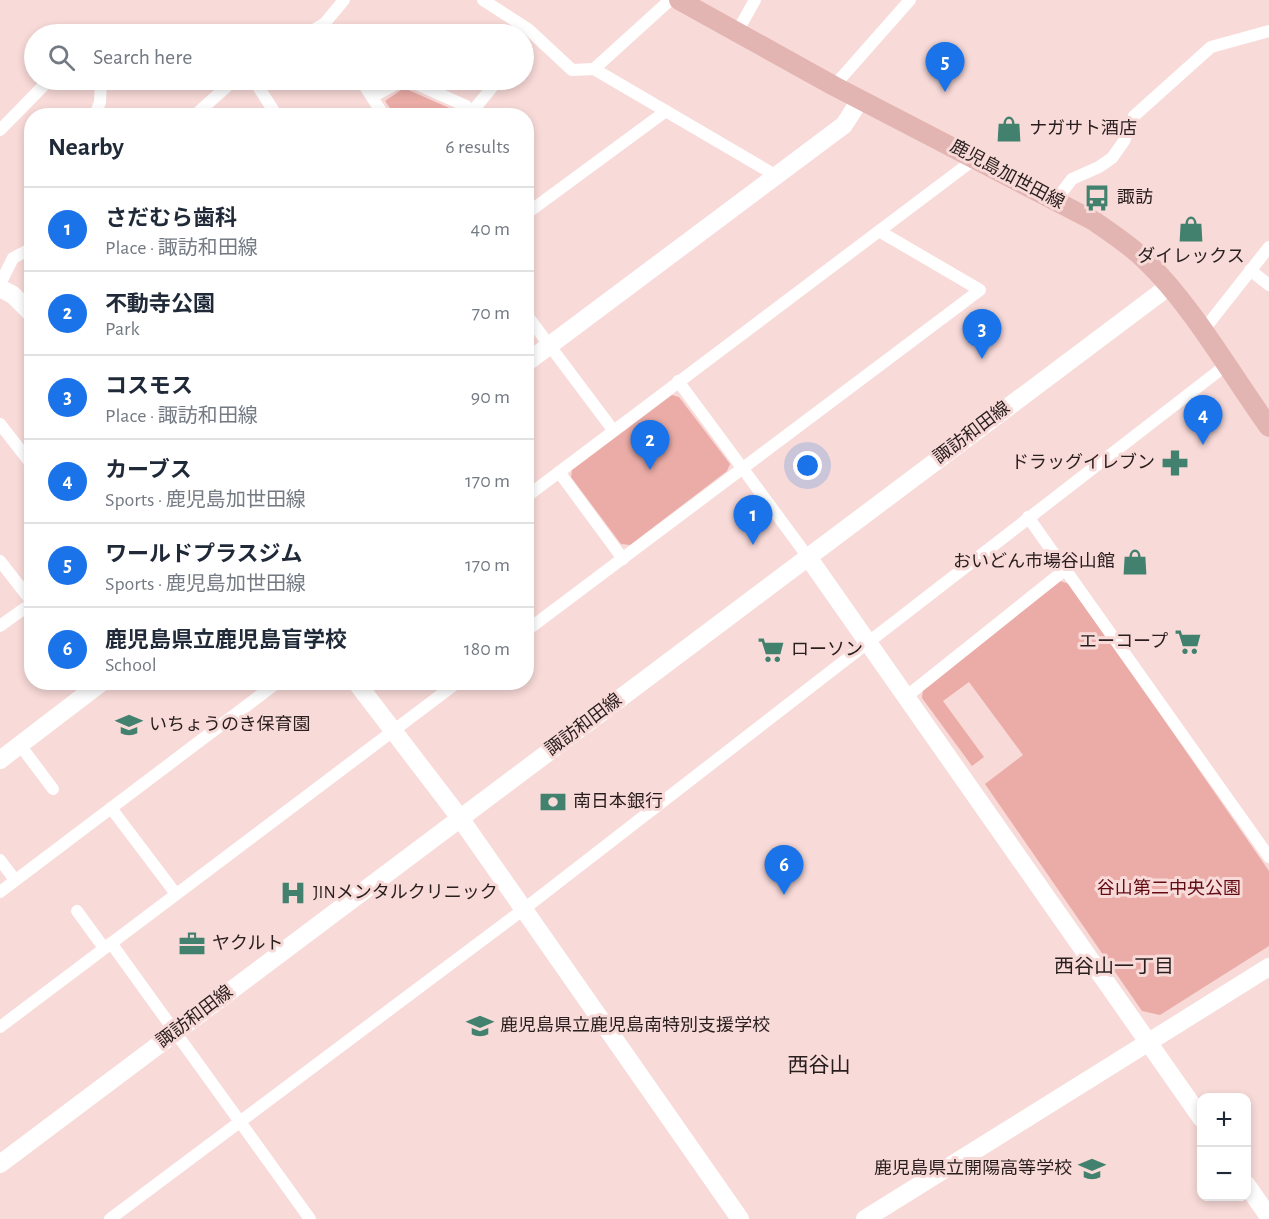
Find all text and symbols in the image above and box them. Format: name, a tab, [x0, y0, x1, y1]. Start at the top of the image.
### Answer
search box	[24, 24, 534, 90]
icon: search	[45, 41, 78, 74]
pin: 5	[926, 42, 964, 92]
text: Search here	[93, 46, 192, 68]
shop icon: ナガサト酒店	[994, 114, 1024, 144]
place label: ナガサト酒店	[1029, 119, 1137, 138]
text: Nearby	[48, 134, 124, 160]
street label: 鹿児島加世田線	[947, 136, 1068, 213]
text: 6 results	[445, 137, 510, 157]
bus stop icon: 諏訪	[1082, 183, 1112, 213]
place label: 諏訪	[1117, 188, 1153, 207]
text: さだむら歯科	[105, 207, 237, 229]
shop icon: ダイレックス	[1176, 214, 1206, 244]
text: 1	[64, 219, 71, 239]
text: 40 m	[471, 219, 510, 239]
text: Place · 諏訪和田線	[105, 238, 258, 258]
place label: ダイレックス	[1137, 246, 1245, 266]
text: 不動寺公園	[105, 293, 215, 315]
text: 2	[63, 303, 72, 323]
text: 70 m	[472, 303, 510, 323]
pin: 3	[962, 310, 1002, 359]
text: Park	[105, 319, 140, 339]
text: コスモス	[105, 375, 193, 397]
text: 3	[63, 387, 72, 407]
text: 90 m	[471, 387, 510, 407]
pin: 4	[1184, 396, 1222, 445]
street label: 諏訪和田線	[929, 397, 1013, 467]
text: Place · 諏訪和田線	[105, 406, 258, 426]
pin: 2	[630, 420, 670, 470]
pharmacy icon: ドラッグイレブン	[1160, 448, 1190, 478]
your location	[793, 451, 822, 480]
place label: ドラッグイレブン	[1011, 452, 1155, 472]
text: カーブス	[105, 459, 192, 481]
text: 4	[62, 471, 73, 491]
text: 170 m	[465, 471, 510, 491]
text: Sports · 鹿児島加世田線	[105, 490, 306, 510]
pin: 1	[734, 496, 772, 545]
text: ワールドプラスジム	[105, 543, 303, 565]
shop icon: おいどん市場谷山館	[1120, 547, 1150, 577]
place label: おいどん市場谷山館	[953, 552, 1115, 571]
text: 5	[63, 555, 72, 575]
text: 170 m	[465, 555, 510, 575]
text: Sports · 鹿児島加世田線	[105, 574, 306, 594]
supermarket icon: エーコープ	[1173, 627, 1203, 657]
text: 鹿児島県立鹿児島盲学校	[105, 629, 347, 651]
place label: エーコープ	[1079, 632, 1168, 651]
supermarket icon: ローソン	[756, 635, 786, 665]
text: 6	[63, 639, 72, 659]
text: 180 m	[464, 639, 510, 659]
place label: ローソン	[791, 641, 863, 659]
text: School	[105, 655, 157, 675]
street label: 諏訪和田線	[541, 689, 625, 759]
school or university icon: いちょうのき保育園	[114, 710, 144, 740]
place label: いちょうのき保育園	[149, 715, 310, 734]
bank icon: 南日本銀行	[538, 787, 568, 817]
place label: 南日本銀行	[573, 791, 663, 811]
pin: 6	[764, 846, 804, 895]
hospital icon: JINメンタルクリニック	[278, 878, 308, 908]
park label: 谷山第二中央公園	[1097, 878, 1241, 898]
place label: JINメンタルクリニック	[313, 883, 498, 902]
office icon: ヤクルト	[177, 929, 207, 959]
place label: ヤクルト	[212, 934, 283, 953]
district label: 西谷山一丁目	[1054, 956, 1174, 977]
street label: 諏訪和田線	[152, 981, 236, 1051]
school or university icon: 鹿児島県立鹿児島南特別支援学校	[465, 1011, 495, 1041]
place label: 鹿児島県立鹿児島南特別支援学校	[500, 1015, 770, 1035]
district label: 西谷山	[788, 1054, 851, 1076]
map controls	[1197, 1093, 1251, 1201]
button: +	[1197, 1093, 1251, 1147]
button: −	[1197, 1147, 1251, 1201]
school or university icon: 鹿児島県立開陽高等学校	[1077, 1154, 1107, 1184]
place label: 鹿児島県立開陽高等学校	[874, 1158, 1072, 1178]

